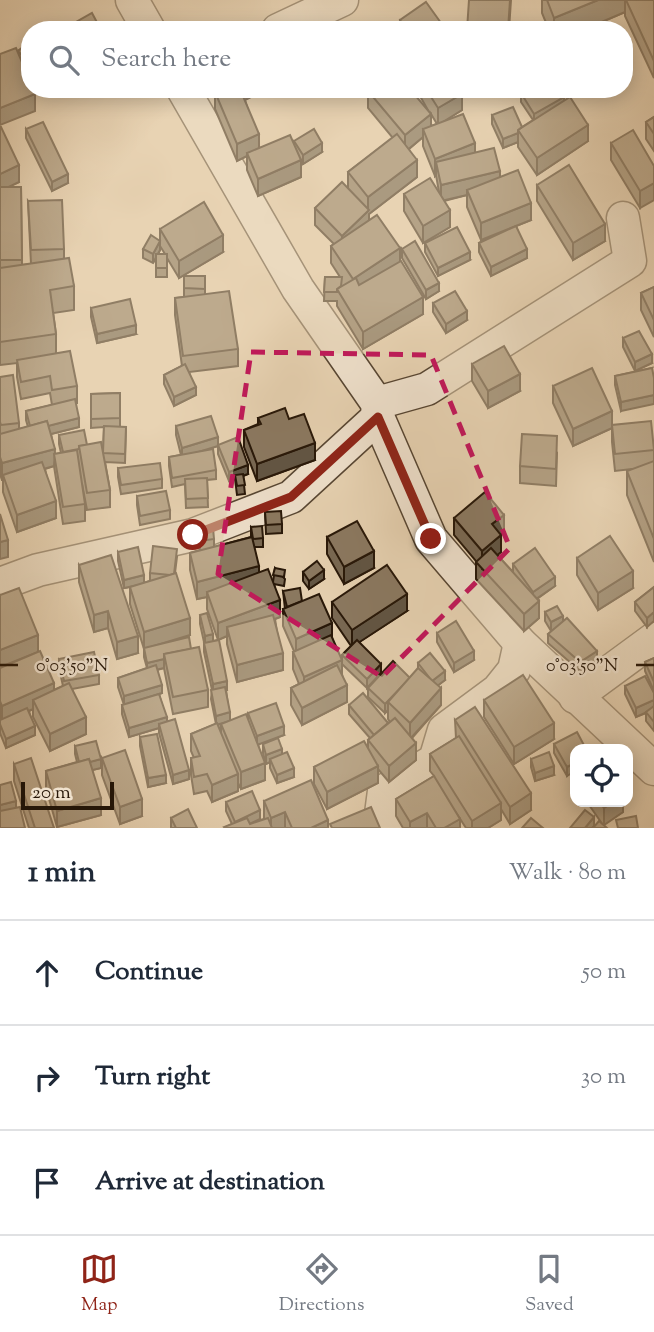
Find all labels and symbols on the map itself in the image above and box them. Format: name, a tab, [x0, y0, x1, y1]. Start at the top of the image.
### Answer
route start	[177, 519, 208, 550]
route end	[415, 523, 446, 554]
text: 0°03'50"N	[36, 654, 108, 680]
text: 0°03'50"N	[546, 654, 618, 680]
scale bar	[21, 779, 114, 811]

